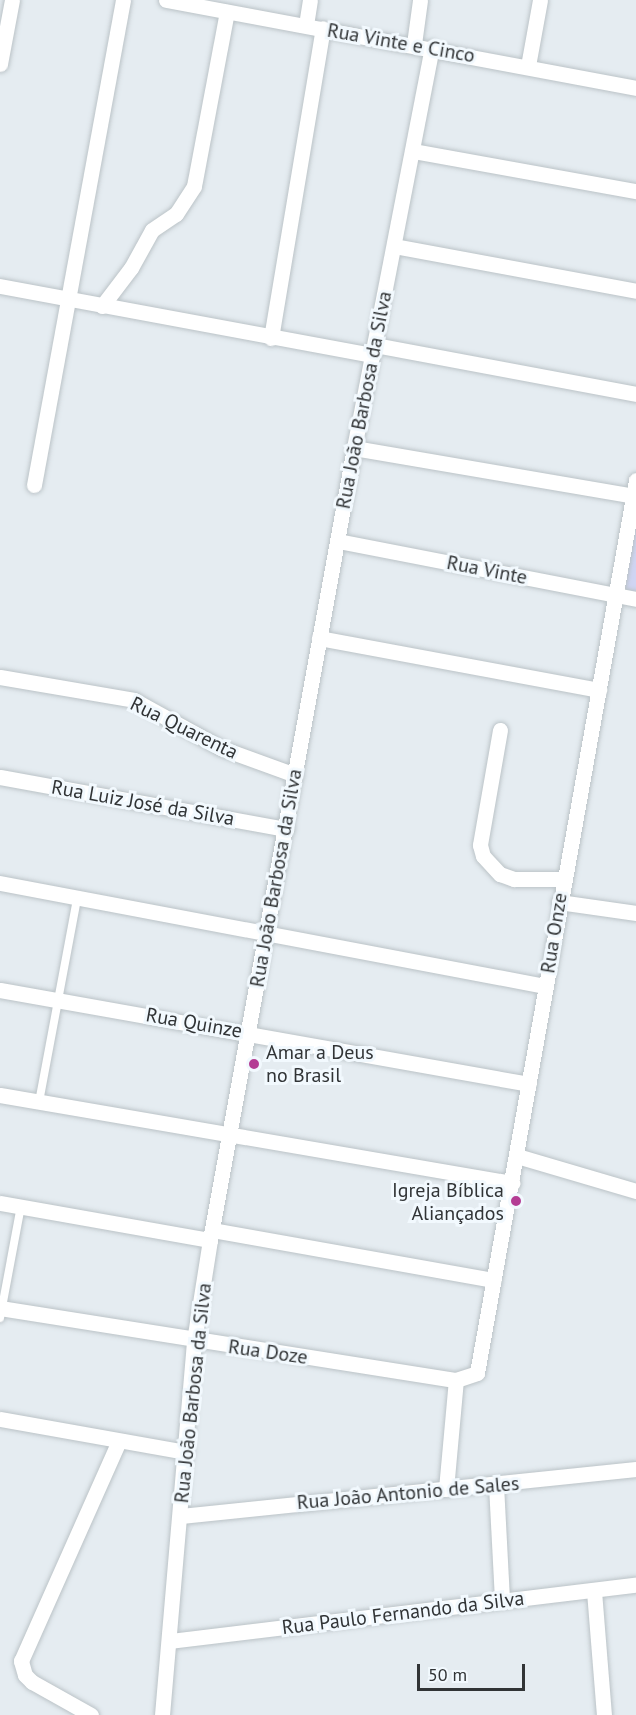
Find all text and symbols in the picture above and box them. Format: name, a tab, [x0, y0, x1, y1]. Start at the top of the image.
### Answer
street label: Rua Vinte e Cinco	[325, 18, 477, 68]
street label: Rua João Barbosa da Silva	[331, 289, 397, 511]
street label: Rua Vinte	[444, 550, 530, 590]
street label: Rua Quarenta	[126, 692, 242, 764]
street label: Rua João Barbosa da Silva	[245, 767, 307, 989]
street label: Rua Luiz José da Silva	[49, 775, 237, 831]
street label: Rua Onze	[536, 891, 572, 975]
street label: Rua Quinze	[144, 1003, 244, 1043]
place label: Amar a Deus no Brasil	[266, 1040, 374, 1087]
marker: Amar a Deus no Brasil	[247, 1057, 261, 1071]
place label: Igreja Bíblica Aliançados	[392, 1178, 504, 1225]
marker: Igreja Bíblica Aliançados	[509, 1194, 523, 1208]
street label: Rua João Barbosa da Silva	[170, 1282, 216, 1504]
street label: Rua Doze	[227, 1335, 309, 1369]
street label: Rua João Antonio de Sales	[295, 1471, 521, 1515]
street label: Rua Paulo Fernando da Silva	[280, 1586, 526, 1640]
scale bar	[420, 1652, 528, 1690]
text: 50 m	[428, 1663, 467, 1686]

